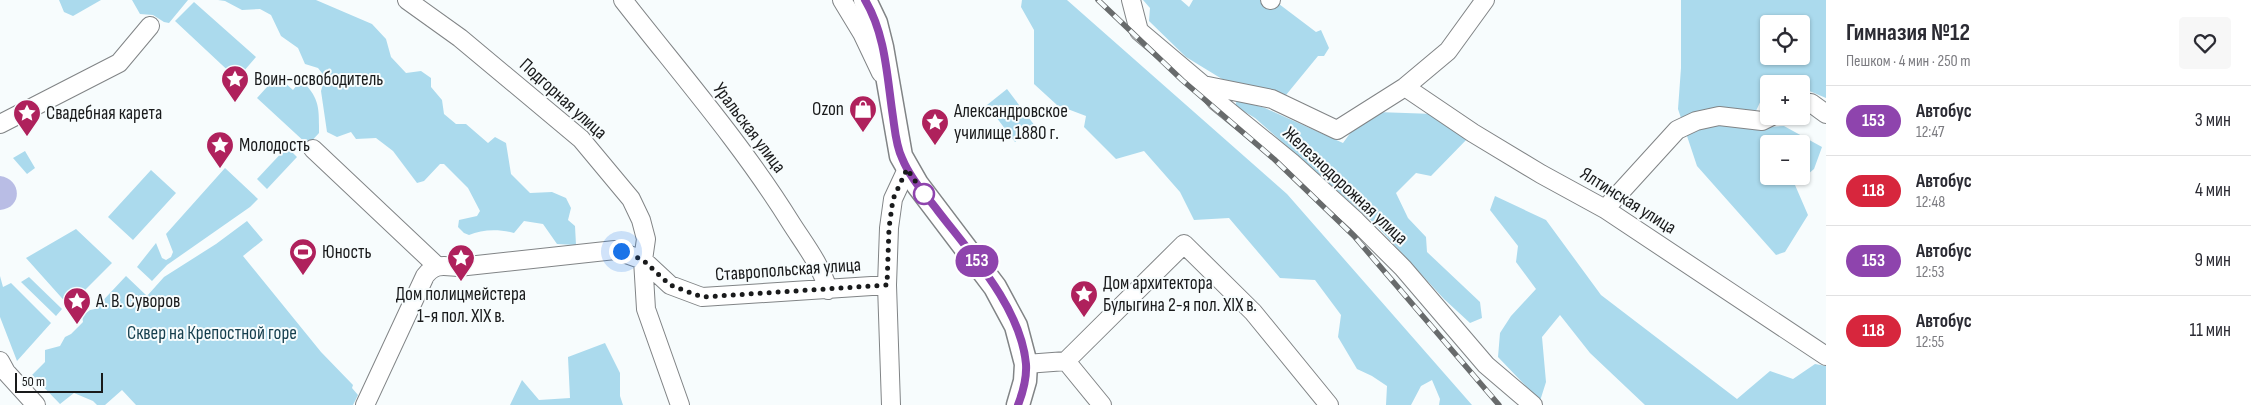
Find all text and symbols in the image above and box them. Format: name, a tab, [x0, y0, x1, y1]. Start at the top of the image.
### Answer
map controls	[1760, 15, 1810, 185]
button: locate	[1760, 15, 1810, 65]
button: heart	[2179, 17, 2231, 69]
text: Гимназия №12	[1846, 18, 1970, 47]
text: Пешком · 4 мин · 250 m	[1846, 52, 1971, 71]
street label: Подгорная улица	[514, 54, 612, 144]
place icon: Воин-освободитель	[220, 64, 250, 103]
place label: Воин-освободитель	[254, 68, 384, 91]
button: +	[1760, 75, 1810, 125]
street label: Уральская улица	[708, 78, 790, 178]
shop icon: Ozon	[848, 94, 878, 133]
place icon: Свадебная карета	[12, 98, 42, 137]
place label: Ozon	[812, 98, 844, 121]
place label: Александровское училище 1880 г.	[953, 100, 1068, 145]
text: Автобус	[1916, 100, 1972, 123]
place label: Свадебная карета	[46, 102, 162, 125]
place icon: Александровское училище 1880 г.	[920, 107, 950, 146]
text: 3 мин	[2195, 109, 2231, 132]
text: 153	[1862, 110, 1885, 131]
street label: Железнодорожная улица	[1278, 122, 1412, 250]
text: 12:47	[1916, 123, 1944, 142]
place icon: Молодость	[205, 130, 235, 169]
place label: Молодость	[239, 134, 310, 157]
button: −	[1760, 135, 1810, 185]
street label: Ялтинская улица	[1576, 162, 1680, 240]
text: Автобус	[1916, 170, 1972, 193]
text: 4 мин	[2195, 179, 2231, 202]
text: 118	[1862, 180, 1885, 201]
unlabelled marker	[913, 183, 935, 205]
text: 12:48	[1916, 193, 1945, 212]
sports icon: Юность	[288, 237, 318, 276]
your location	[609, 239, 634, 264]
text: Автобус	[1916, 240, 1972, 263]
place label: Юность	[322, 241, 372, 264]
place icon: Дом полицмейстера 1-я пол. XIX в.	[446, 243, 476, 282]
line badge: 153	[948, 245, 1006, 277]
text: 9 мин	[2194, 249, 2231, 272]
text: 153	[965, 250, 989, 271]
text: 153	[1862, 250, 1885, 271]
street label: Ставропольская улица	[714, 253, 862, 287]
text: 12:53	[1916, 263, 1945, 282]
place label: Дом архитектора Булыгина 2-я пол. XIX в.	[1103, 272, 1257, 317]
place icon: Дом архитектора Булыгина 2-я пол. XIX в.	[1069, 279, 1099, 318]
place label: Дом полицмейстера 1-я пол. XIX в.	[396, 283, 526, 328]
place icon: А. В. Суворов	[62, 286, 92, 325]
place label: А. В. Суворов	[95, 290, 180, 313]
text: Автобус	[1916, 310, 1972, 333]
text: 11 мин	[2190, 319, 2231, 342]
text: 118	[1862, 320, 1885, 341]
park label: Сквер на Крепостной горе	[127, 322, 297, 345]
text: 12:55	[1916, 333, 1944, 352]
scale bar	[15, 370, 102, 393]
text: 50 m	[22, 373, 45, 390]

